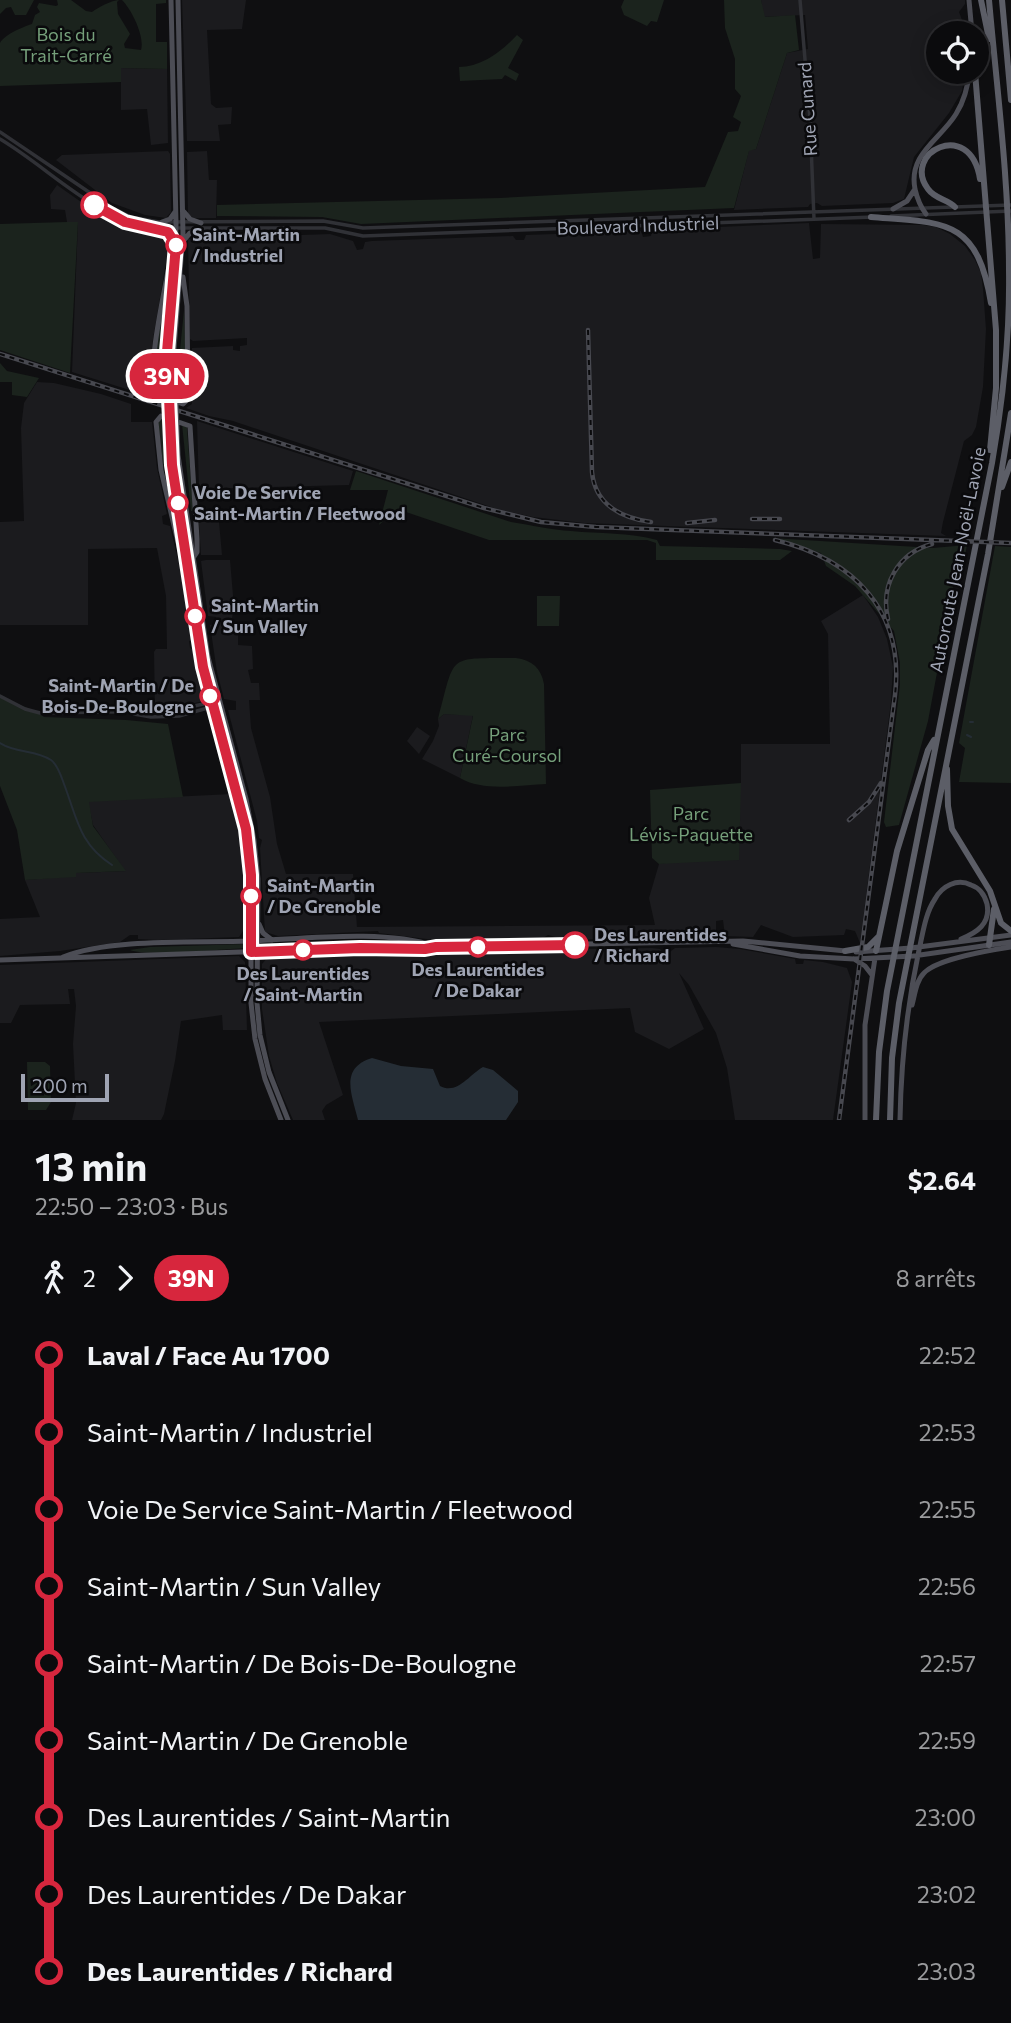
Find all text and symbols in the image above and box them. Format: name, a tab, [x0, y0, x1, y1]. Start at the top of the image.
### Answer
map controls	[926, 21, 989, 84]
button: locate	[926, 21, 989, 84]
park label: Bois du Trait-Carré	[20, 23, 112, 66]
street label: Rue Cunard	[793, 61, 821, 157]
unlabelled marker	[81, 192, 107, 218]
street label: Boulevard Industriel	[556, 211, 720, 239]
place label: Saint-Martin / Industriel	[192, 223, 300, 266]
marker: Saint-Martin / Industriel	[166, 235, 186, 255]
line badge: 39N	[127, 353, 207, 399]
text: 39N	[144, 361, 190, 390]
street label: Autoroute Jean-Noël-Lavoie	[924, 445, 990, 675]
place label: Voie De Service Saint-Martin / Fleetwood	[194, 481, 405, 524]
marker: Voie De Service Saint-Martin / Fleetwood	[168, 493, 188, 513]
place label: Saint-Martin / Sun Valley	[211, 594, 319, 637]
marker: Saint-Martin / Sun Valley	[185, 606, 205, 626]
place label: Saint-Martin / De Bois-De-Boulogne	[42, 674, 194, 717]
marker: Saint-Martin / De Bois-De-Boulogne	[200, 686, 220, 706]
park label: Parc Curé-Coursol	[452, 723, 562, 766]
park label: Parc Lévis-Paquette	[629, 802, 753, 845]
place label: Saint-Martin / De Grenoble	[267, 874, 381, 917]
marker: Saint-Martin / De Grenoble	[241, 886, 261, 906]
place label: Des Laurentides / Richard	[594, 923, 727, 966]
marker: Des Laurentides / Richard	[562, 932, 588, 958]
marker: Des Laurentides / De Dakar	[468, 937, 488, 957]
marker: Des Laurentides / Saint-Martin	[293, 940, 313, 960]
place label: Des Laurentides / De Dakar	[412, 958, 544, 1001]
place label: Des Laurentides / Saint-Martin	[237, 962, 369, 1005]
scale bar	[21, 1071, 108, 1103]
text: 200 m	[32, 1074, 88, 1097]
text: 13 min	[35, 1142, 147, 1189]
text: $2.64	[908, 1164, 976, 1195]
text: 22:50 – 23:03 · Bus	[35, 1192, 228, 1220]
icon: walk	[35, 1259, 73, 1297]
icon: forward	[106, 1259, 144, 1297]
text: 39N	[168, 1263, 215, 1292]
text: 2	[83, 1264, 96, 1292]
text: 8 arrêts	[896, 1264, 976, 1292]
text: Laval / Face Au 1700	[87, 1339, 330, 1370]
text: 22:52	[919, 1341, 976, 1369]
text: Saint-Martin / Industriel	[87, 1416, 373, 1447]
text: 22:53	[919, 1418, 976, 1446]
text: Voie De Service Saint-Martin / Fleetwood	[87, 1493, 573, 1524]
text: 22:55	[919, 1495, 976, 1523]
text: Saint-Martin / Sun Valley	[87, 1570, 381, 1601]
text: 22:56	[918, 1572, 976, 1600]
text: Saint-Martin / De Bois-De-Boulogne	[87, 1647, 517, 1678]
text: 22:57	[920, 1649, 976, 1677]
text: Saint-Martin / De Grenoble	[87, 1724, 408, 1755]
text: 22:59	[918, 1726, 976, 1754]
text: Des Laurentides / Saint-Martin	[87, 1801, 451, 1832]
text: 23:00	[915, 1803, 976, 1831]
text: Des Laurentides / De Dakar	[87, 1878, 406, 1909]
text: 23:02	[917, 1880, 976, 1908]
text: Des Laurentides / Richard	[87, 1955, 393, 1986]
text: 23:03	[917, 1957, 976, 1985]

